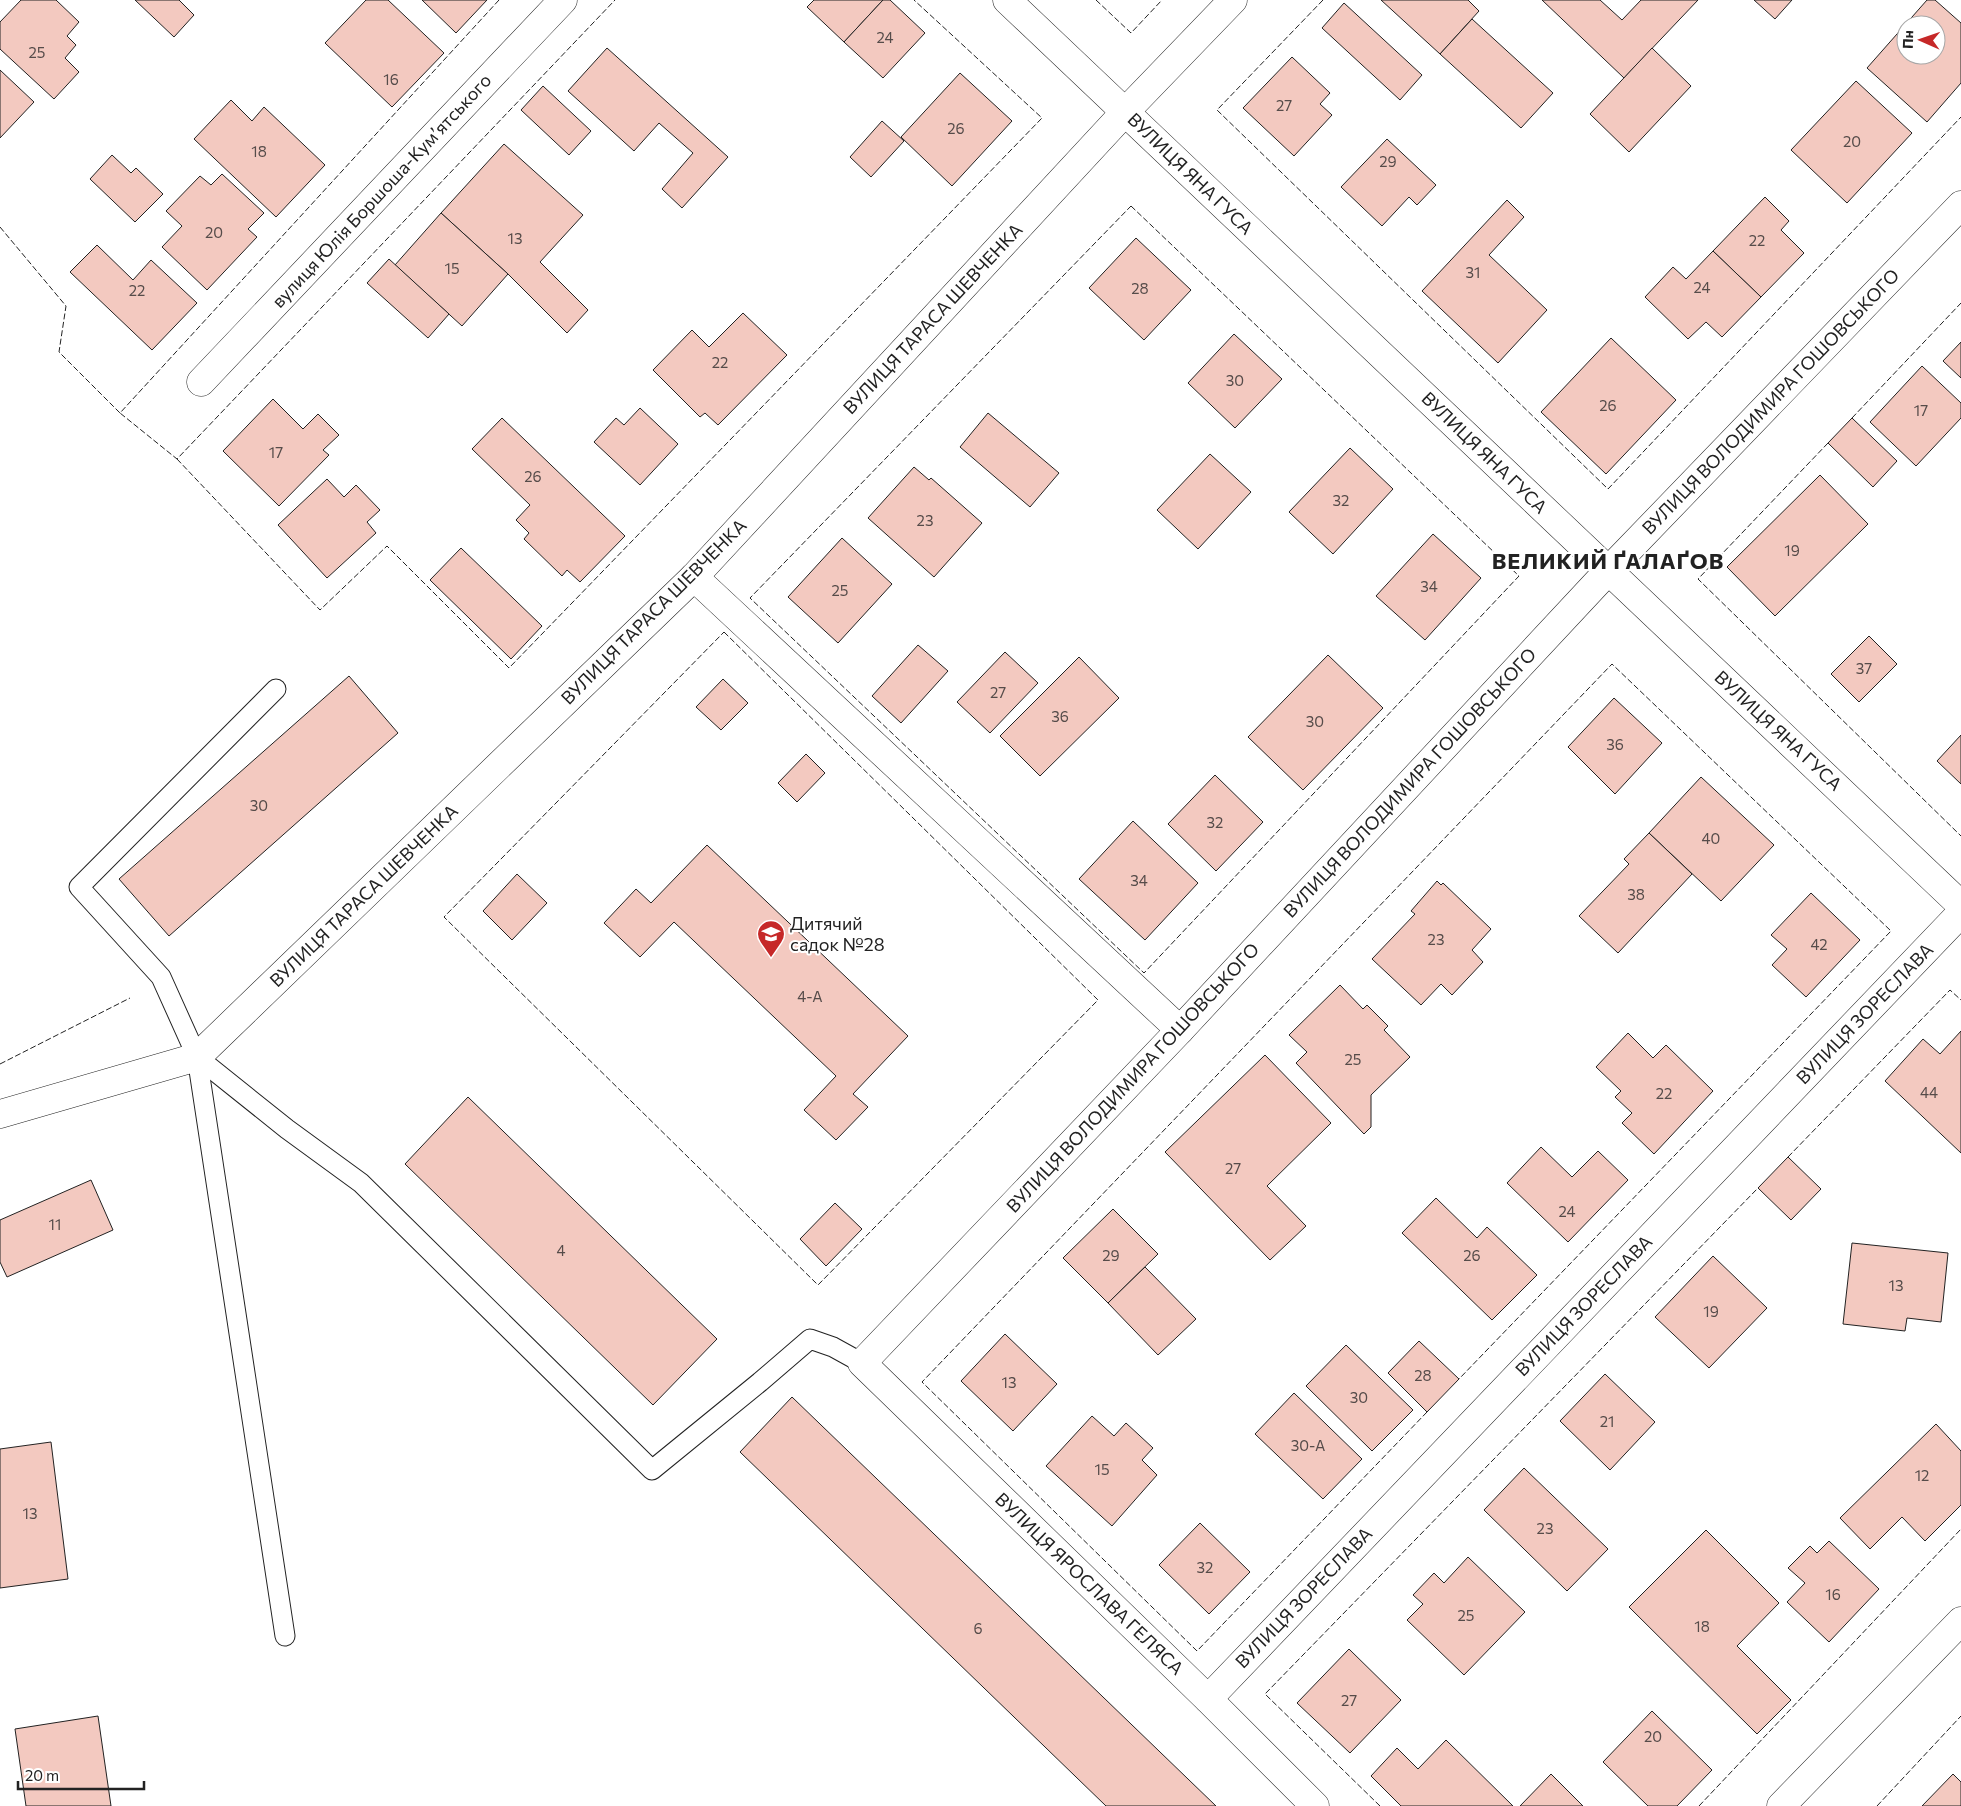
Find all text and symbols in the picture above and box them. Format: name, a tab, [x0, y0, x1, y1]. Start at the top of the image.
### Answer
north arrow	[1896, 15, 1946, 65]
house number: 24	[876, 28, 894, 46]
text: Пн	[1899, 30, 1916, 49]
house number: 25	[29, 43, 45, 61]
street label: вулиця Юлія Боршоша-Кумʼятського	[267, 69, 496, 312]
house number: 16	[383, 70, 399, 88]
house number: 27	[1276, 96, 1292, 114]
street label: ВУЛИЦЯ ЯНА ГУСА	[1123, 108, 1258, 239]
house number: 26	[947, 119, 965, 137]
house number: 20	[1843, 132, 1861, 150]
house number: 18	[251, 142, 267, 160]
house number: 29	[1379, 152, 1397, 170]
street label: ВУЛИЦЯ ТАРАСА ШЕВЧЕНКА	[838, 218, 1027, 418]
house number: 20	[205, 223, 223, 241]
house number: 13	[508, 229, 522, 247]
house number: 22	[1749, 231, 1765, 249]
house number: 15	[444, 259, 460, 277]
house number: 31	[1466, 263, 1480, 281]
street label: ВУЛИЦЯ ВОЛОДИМИРА ГОШОВСЬКОГО	[1637, 264, 1903, 539]
house number: 24	[1693, 278, 1711, 296]
house number: 28	[1131, 279, 1149, 297]
house number: 22	[129, 281, 145, 299]
house number: 22	[712, 353, 728, 371]
house number: 30	[1226, 371, 1244, 389]
street label: ВУЛИЦЯ ЯНА ГУСА	[1417, 387, 1552, 518]
house number: 26	[1599, 396, 1617, 414]
house number: 17	[1914, 401, 1928, 419]
house number: 17	[269, 443, 283, 461]
house number: 26	[524, 467, 542, 485]
house number: 32	[1333, 491, 1349, 509]
house number: 23	[917, 511, 933, 529]
street label: ВУЛИЦЯ ТАРАСА ШЕВЧЕНКА	[556, 514, 751, 709]
house number: 19	[1784, 541, 1800, 559]
district label: ВЕЛИКИЙ ҐАЛАҐОВ	[1492, 547, 1724, 574]
house number: 34	[1420, 577, 1438, 595]
house number: 25	[832, 581, 848, 599]
street label: ВУЛИЦЯ ВОЛОДИМИРА ГОШОВСЬКОГО	[1278, 643, 1540, 922]
house number: 37	[1856, 659, 1872, 677]
street label: ВУЛИЦЯ ЯНА ГУСА	[1710, 666, 1847, 795]
house number: 27	[990, 683, 1006, 701]
house number: 36	[1051, 707, 1069, 725]
house number: 30	[1306, 712, 1324, 730]
house number: 36	[1606, 735, 1624, 753]
house number: 30	[250, 796, 268, 814]
street label: ВУЛИЦЯ ТАРАСА ШЕВЧЕНКА	[265, 800, 462, 991]
house number: 32	[1207, 813, 1223, 831]
house number: 40	[1702, 829, 1720, 847]
house number: 34	[1130, 871, 1148, 889]
house number: 38	[1627, 885, 1645, 903]
place label: Дитячий садок №28	[790, 912, 885, 955]
school or university icon: Дитячий садок №28	[756, 919, 786, 958]
house number: 23	[1428, 930, 1444, 948]
house number: 42	[1810, 935, 1828, 953]
street label: ВУЛИЦЯ ВОЛОДИМИРА ГОШОВСЬКОГО	[1001, 938, 1263, 1217]
street label: ВУЛИЦЯ ЗОРЕСЛАВА	[1791, 938, 1937, 1088]
house number: 4-А	[797, 987, 823, 1005]
house number: 25	[1345, 1050, 1361, 1068]
house number: 44	[1920, 1083, 1938, 1101]
house number: 22	[1656, 1084, 1672, 1102]
house number: 27	[1225, 1159, 1241, 1177]
house number: 24	[1558, 1202, 1576, 1220]
house number: 11	[49, 1215, 61, 1233]
street label: ВУЛИЦЯ ЗОРЕСЛАВА	[1510, 1230, 1656, 1380]
house number: 4	[557, 1241, 566, 1259]
house number: 29	[1102, 1246, 1120, 1264]
house number: 26	[1463, 1246, 1481, 1264]
house number: 13	[1889, 1276, 1903, 1294]
house number: 19	[1703, 1302, 1719, 1320]
house number: 28	[1414, 1366, 1432, 1384]
house number: 13	[1002, 1373, 1016, 1391]
house number: 30	[1350, 1388, 1368, 1406]
house number: 21	[1600, 1412, 1614, 1430]
house number: 30-А	[1291, 1436, 1325, 1454]
house number: 15	[1094, 1460, 1110, 1478]
house number: 12	[1915, 1466, 1929, 1484]
street label: ВУЛИЦЯ ЯРОСЛАВА ГЕЛЯСА	[991, 1487, 1188, 1679]
house number: 13	[23, 1504, 37, 1522]
house number: 23	[1537, 1519, 1553, 1537]
street label: ВУЛИЦЯ ЗОРЕСЛАВА	[1230, 1522, 1376, 1672]
house number: 32	[1197, 1558, 1213, 1576]
house number: 16	[1825, 1585, 1841, 1603]
house number: 25	[1458, 1606, 1474, 1624]
house number: 18	[1694, 1617, 1710, 1635]
house number: 6	[973, 1619, 983, 1637]
house number: 27	[1341, 1691, 1357, 1709]
house number: 20	[1644, 1727, 1662, 1745]
scale bar	[18, 1758, 144, 1790]
text: 20 m	[25, 1766, 59, 1784]

